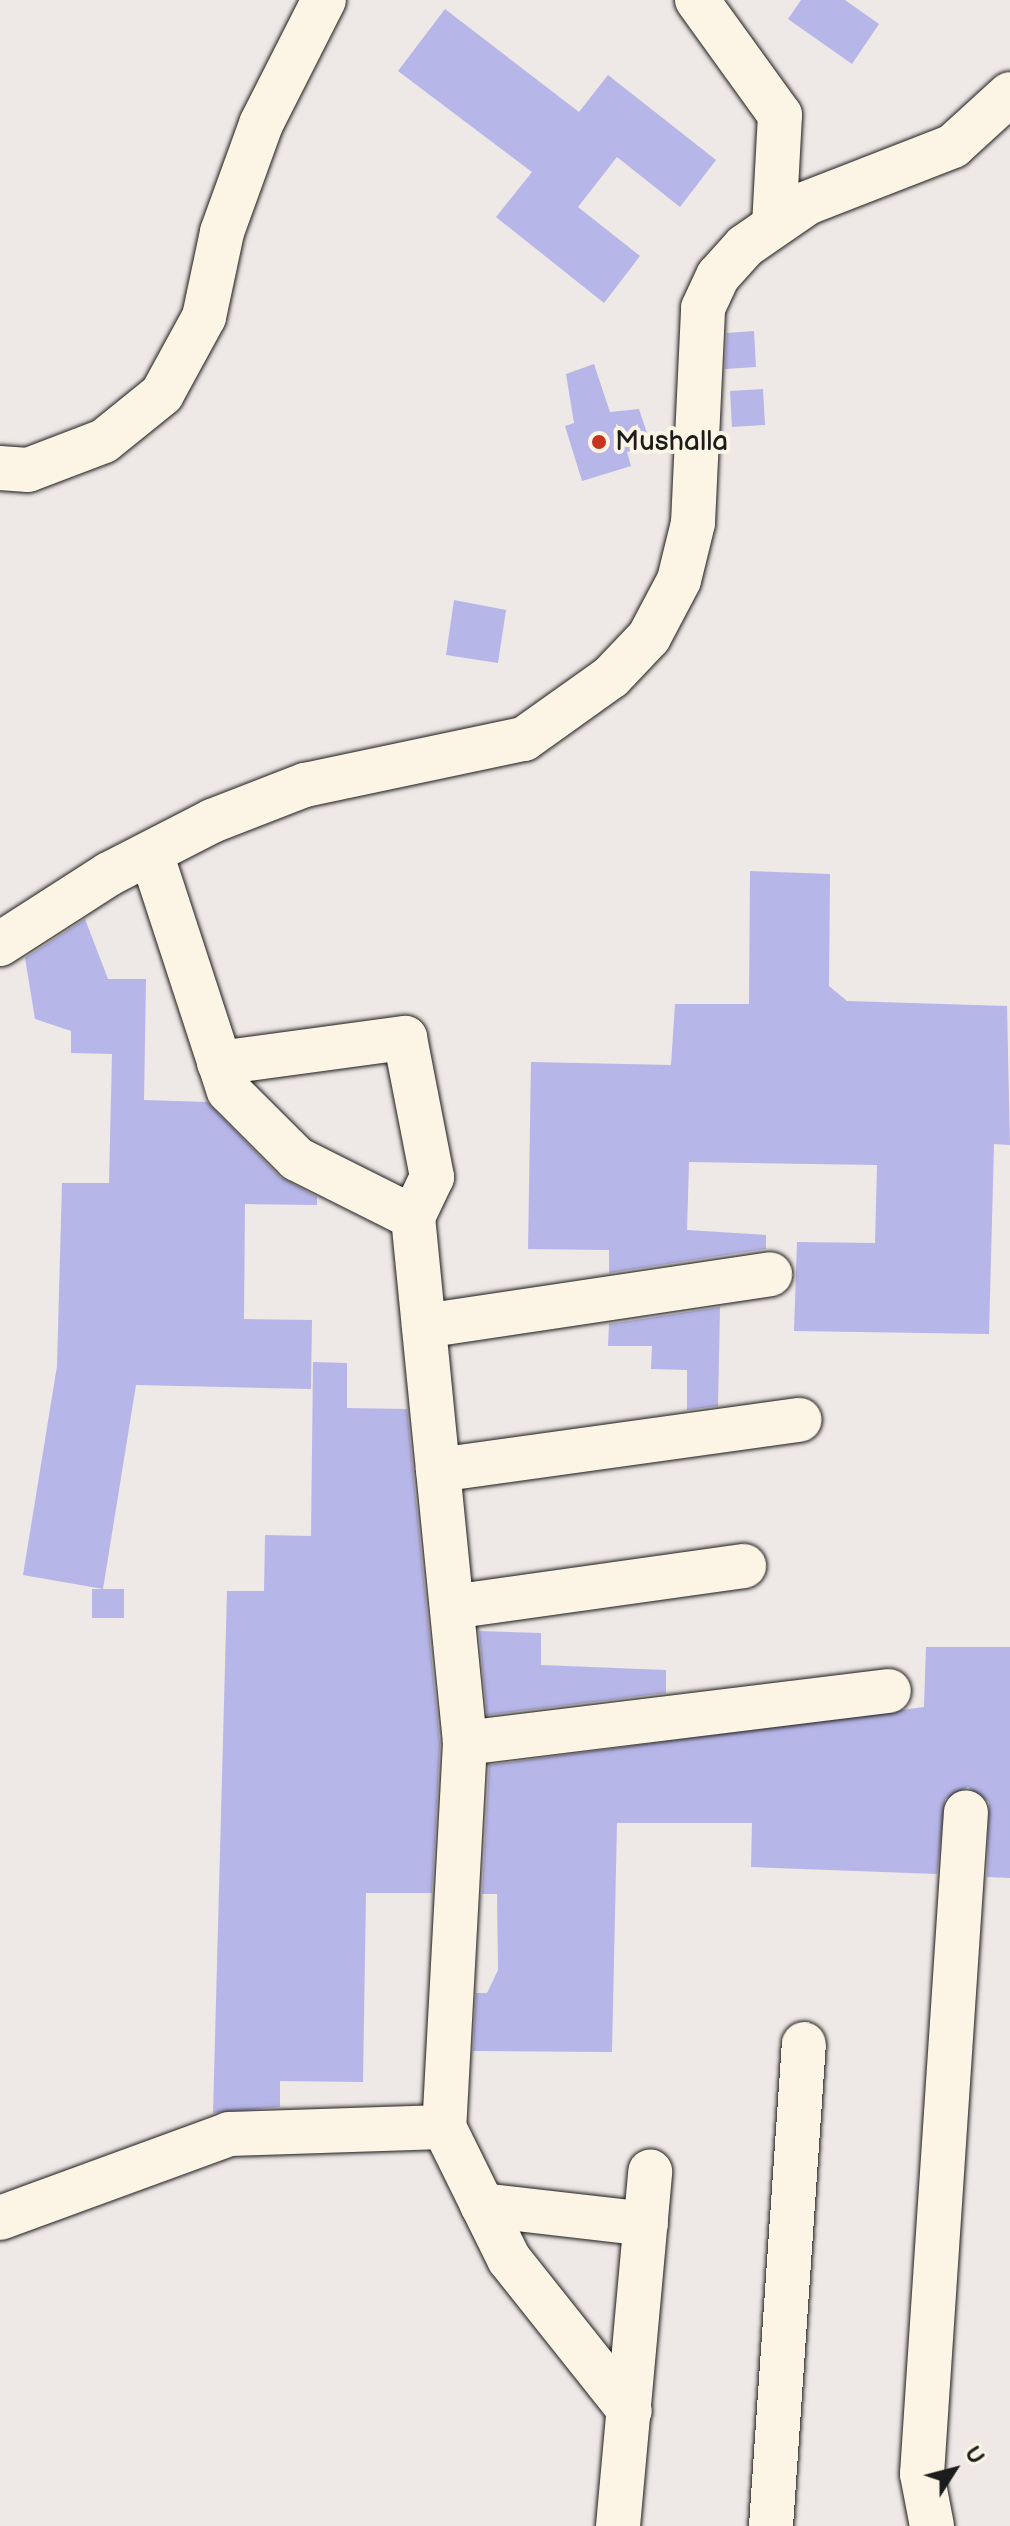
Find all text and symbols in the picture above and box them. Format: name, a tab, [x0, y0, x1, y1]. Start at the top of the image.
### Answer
place label: Mushalla	[615, 425, 728, 459]
marker: Mushalla	[590, 433, 608, 451]
north arrow	[914, 2430, 994, 2510]
text: U	[958, 2441, 989, 2470]

